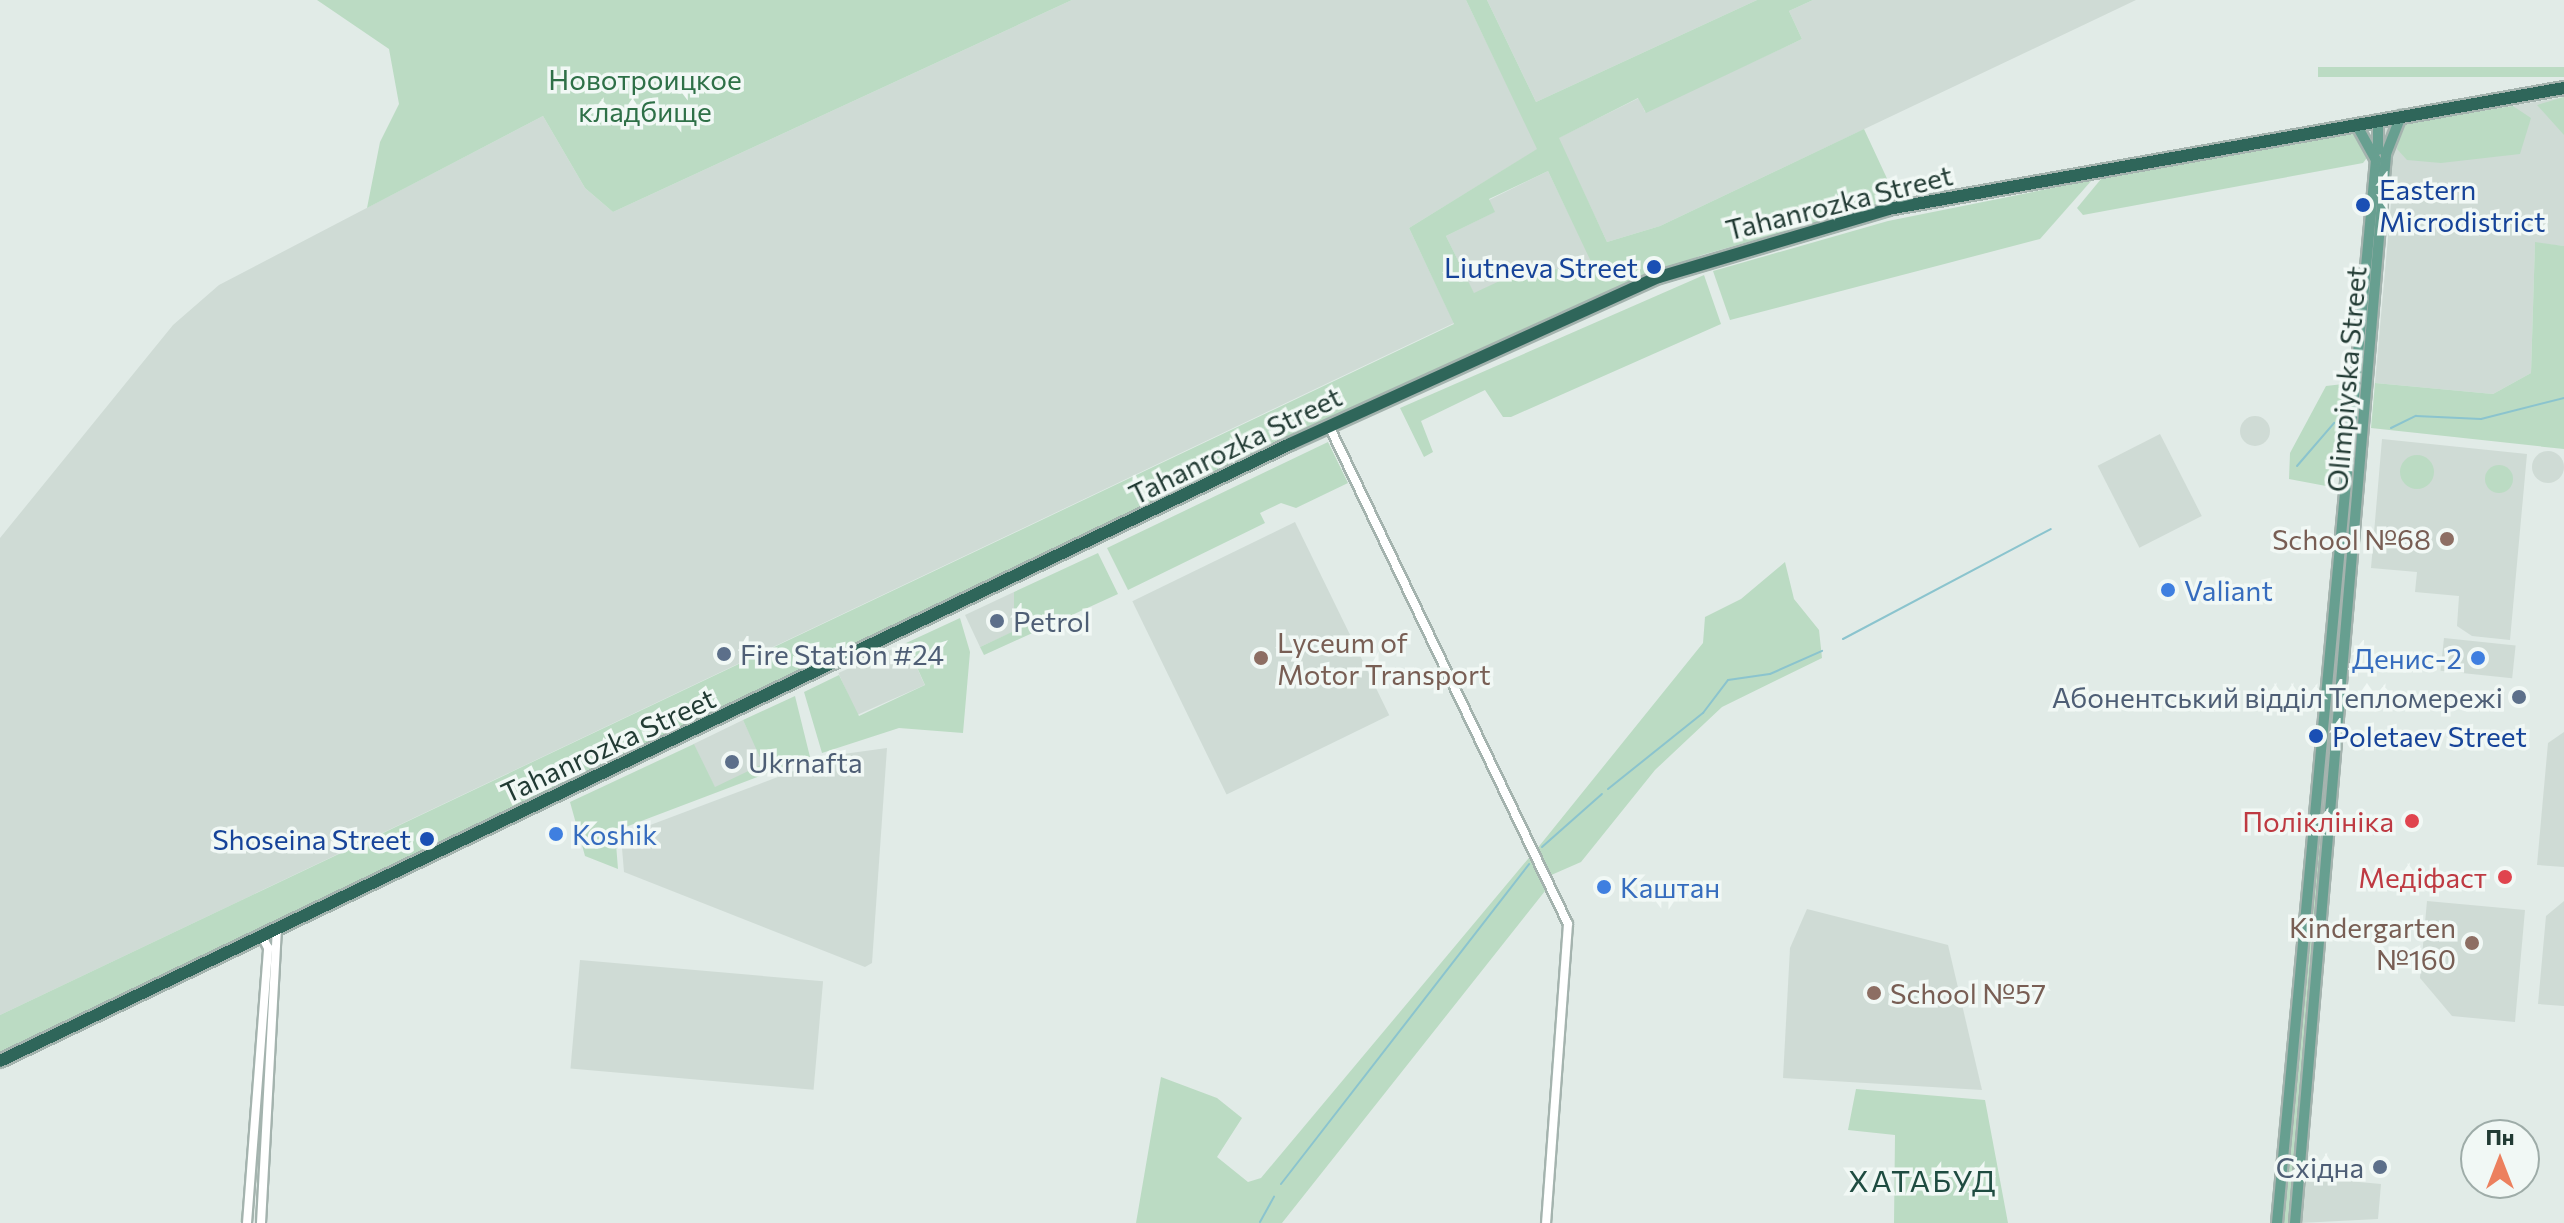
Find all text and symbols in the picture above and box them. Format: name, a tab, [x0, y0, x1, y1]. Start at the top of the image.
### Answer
park label: Новотроицкое кладбище	[548, 62, 742, 128]
street label: Tahanrozka Street	[1722, 158, 1956, 246]
place label: Eastern Microdistrict	[2379, 172, 2546, 238]
marker: Eastern Microdistrict	[2354, 196, 2372, 214]
place label: Liutneva Street	[1444, 250, 1638, 284]
marker: Liutneva Street	[1645, 258, 1663, 276]
street label: Olimpiyska Street	[2319, 265, 2373, 493]
street label: Tahanrozka Street	[1123, 379, 1347, 511]
place label: School №68	[2272, 522, 2431, 556]
marker: School №68	[2438, 530, 2456, 548]
place label: Valiant	[2184, 573, 2273, 607]
marker: Valiant	[2159, 581, 2177, 599]
place label: Petrol	[1013, 604, 1091, 638]
marker: Petrol	[988, 612, 1006, 630]
place label: Lyceum of Motor Transport	[1277, 625, 1491, 691]
place label: Fire Station #24	[740, 637, 944, 671]
place label: Денис-2	[2352, 641, 2462, 675]
marker: Fire Station #24	[715, 645, 733, 663]
marker: Lyceum of Motor Transport	[1252, 649, 1270, 667]
marker: Денис-2	[2469, 649, 2487, 667]
place label: Абонентський відділ Тепломережі	[2052, 680, 2503, 714]
street label: Tahanrozka Street	[496, 681, 720, 809]
marker: Абонентський відділ Тепломережі	[2510, 688, 2528, 706]
place label: Poletaev Street	[2332, 719, 2527, 753]
marker: Poletaev Street	[2307, 727, 2325, 745]
place label: Ukrnafta	[748, 745, 863, 779]
marker: Ukrnafta	[723, 753, 741, 771]
place label: Поліклініка	[2242, 804, 2394, 838]
marker: Поліклініка	[2401, 810, 2423, 832]
place label: Koshik	[572, 817, 657, 851]
place label: Shoseina Street	[212, 822, 411, 856]
marker: Koshik	[547, 825, 565, 843]
marker: Shoseina Street	[418, 830, 436, 848]
place label: Медіфаст	[2358, 860, 2487, 894]
marker: Медіфаст	[2494, 866, 2516, 888]
place label: Каштан	[1620, 870, 1720, 904]
marker: Каштан	[1595, 878, 1613, 896]
place label: Kindergarten №160	[2289, 910, 2456, 976]
marker: Kindergarten №160	[2463, 934, 2481, 952]
place label: School №57	[1890, 976, 2046, 1010]
marker: School №57	[1865, 984, 1883, 1002]
north arrow	[2460, 1119, 2540, 1199]
text: Пн	[2485, 1123, 2515, 1150]
place label: Східна	[2276, 1150, 2364, 1184]
marker: Східна	[2371, 1158, 2389, 1176]
district label: ХАТАБУД	[1849, 1162, 1997, 1198]

